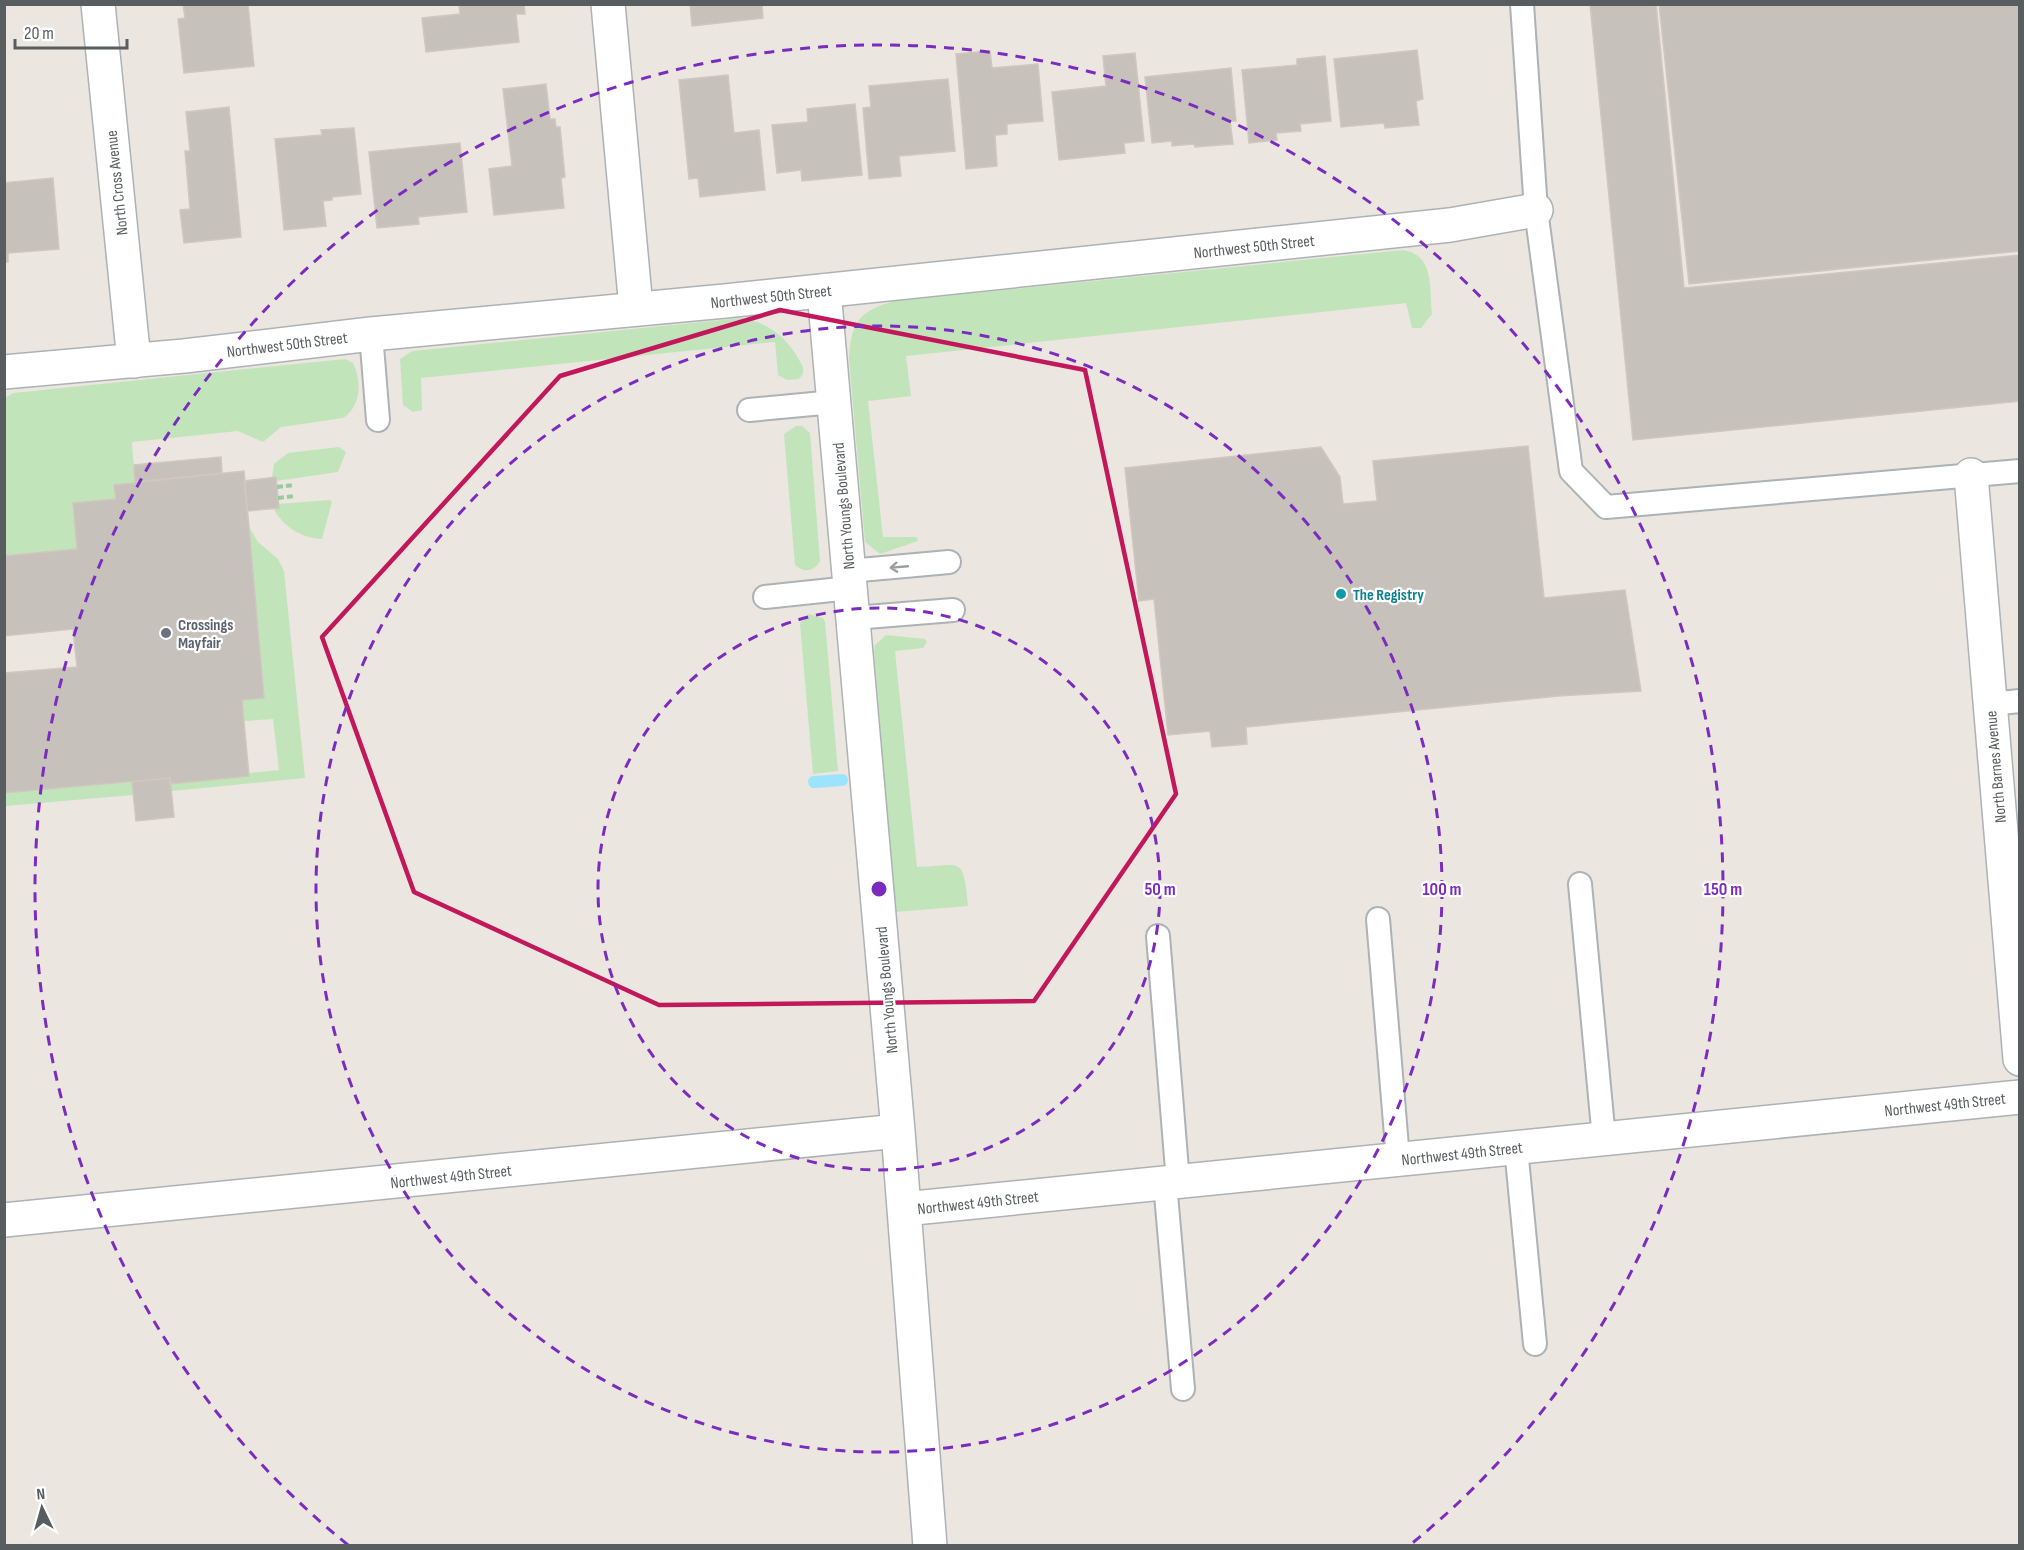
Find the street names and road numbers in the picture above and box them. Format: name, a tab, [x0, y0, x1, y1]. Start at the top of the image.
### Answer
street label: North Cross Avenue	[103, 129, 132, 236]
street label: Northwest 50th Street	[1193, 232, 1316, 263]
street label: Northwest 50th Street	[710, 282, 833, 313]
street label: Northwest 50th Street	[226, 329, 349, 362]
street label: North Youngs Boulevard	[829, 442, 860, 570]
street label: North Barnes Avenue	[1982, 710, 2011, 824]
street label: North Youngs Boulevard	[872, 926, 903, 1054]
street label: Northwest 49th Street	[1884, 1090, 2007, 1121]
street label: Northwest 49th Street	[1401, 1139, 1524, 1170]
street label: Northwest 49th Street	[390, 1162, 513, 1193]
street label: Northwest 49th Street	[917, 1188, 1040, 1219]

